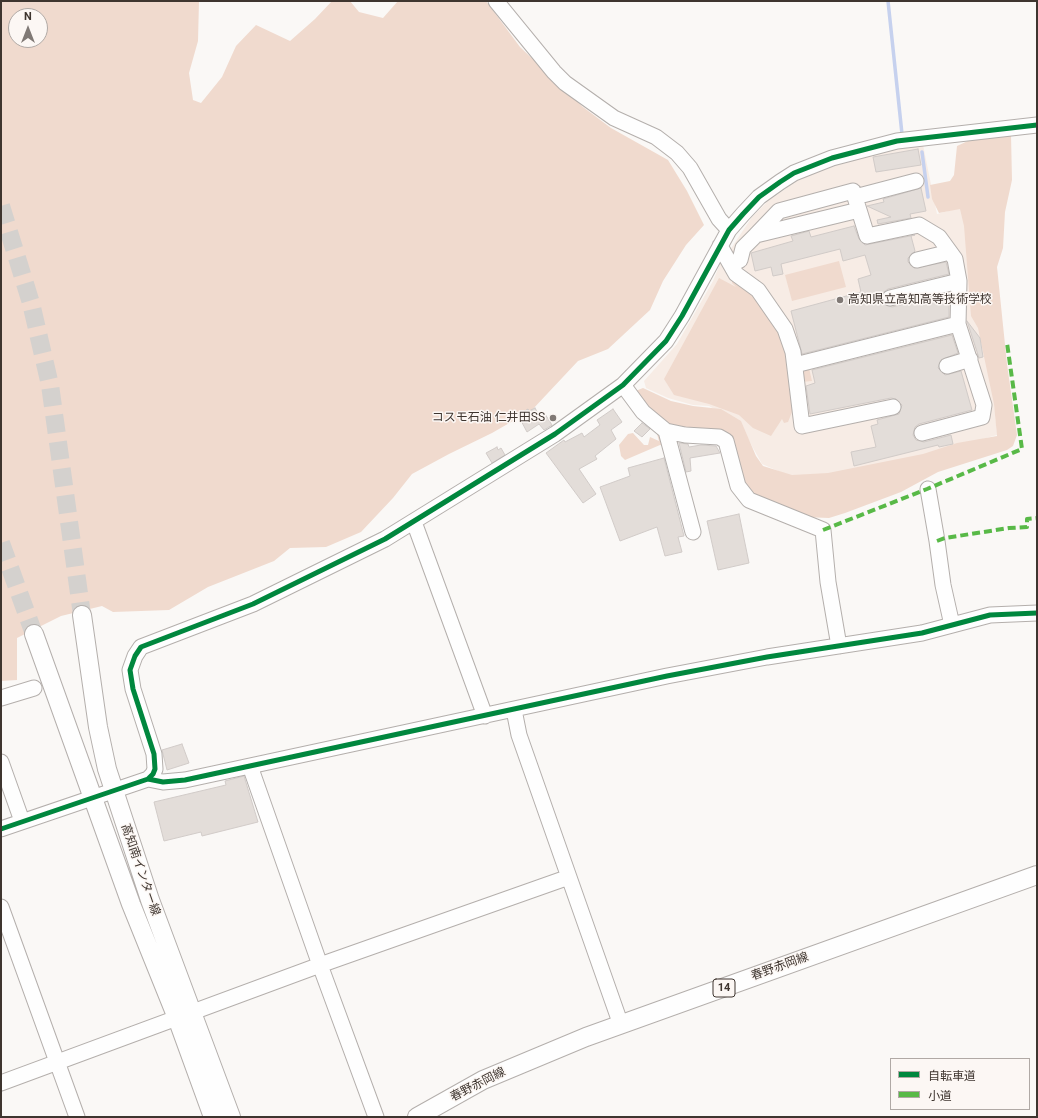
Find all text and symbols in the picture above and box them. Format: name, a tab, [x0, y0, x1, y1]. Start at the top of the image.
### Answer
north arrow	[8, 8, 48, 48]
text: N	[24, 10, 32, 23]
place label: 高知県立高知高等技術学校	[848, 293, 992, 307]
marker: 高知県立高知高等技術学校	[835, 295, 845, 305]
place label: コスモ石油 仁井田SS	[432, 411, 545, 425]
marker: コスモ石油 仁井田SS	[548, 413, 558, 423]
street label: 高知南インター線	[118, 822, 162, 918]
street label: 春野赤岡線	[749, 950, 811, 984]
road number: 14	[713, 979, 735, 997]
legend	[890, 1058, 1030, 1110]
street label: 春野赤岡線	[448, 1065, 508, 1105]
text: 自転車道	[928, 1069, 976, 1083]
text: 小道	[928, 1089, 952, 1103]

